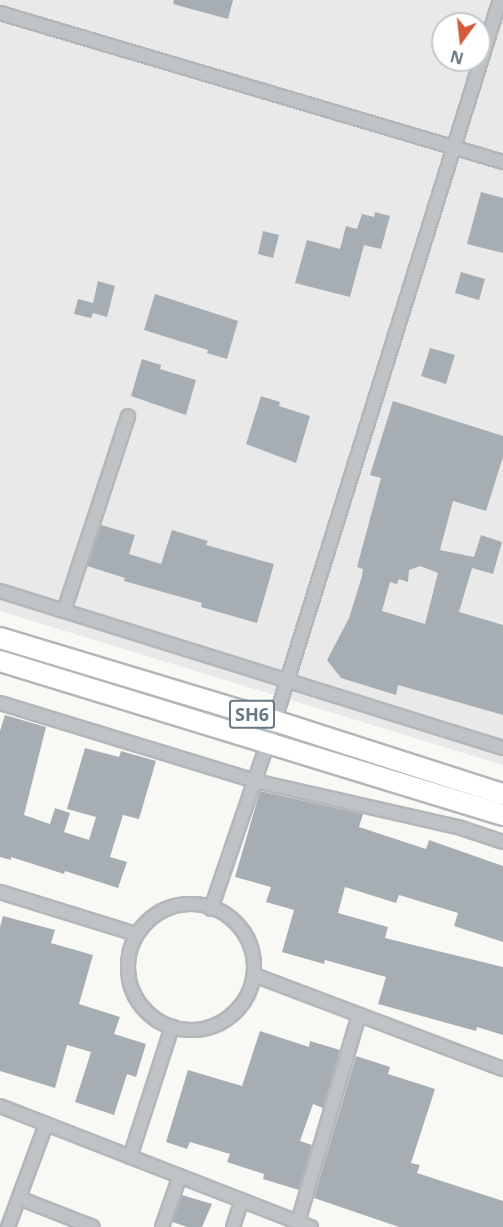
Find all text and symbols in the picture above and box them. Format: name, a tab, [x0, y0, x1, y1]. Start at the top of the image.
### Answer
north arrow	[431, 12, 491, 72]
text: N	[448, 45, 466, 70]
road number: SH6	[228, 699, 276, 729]

